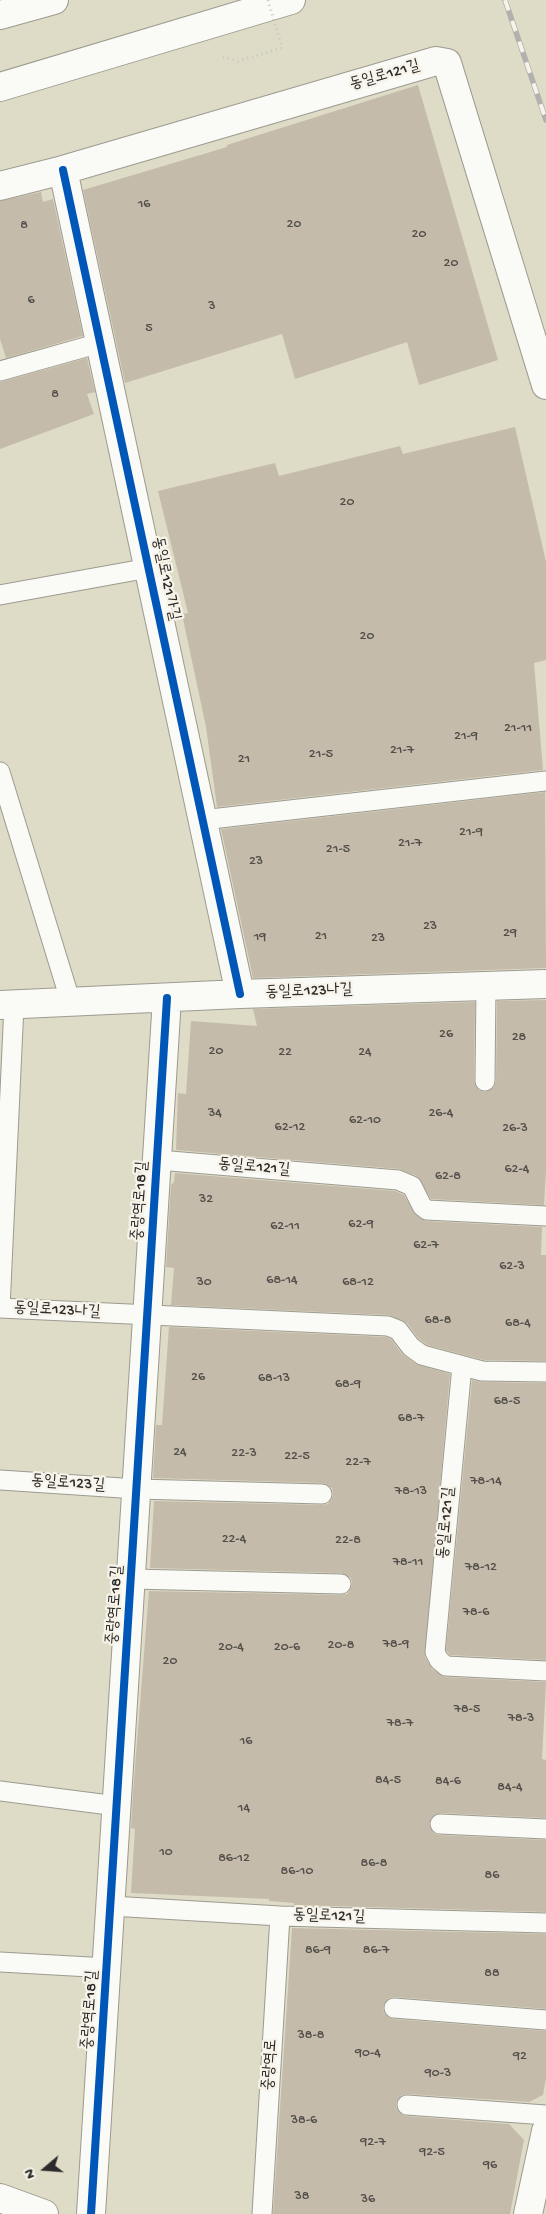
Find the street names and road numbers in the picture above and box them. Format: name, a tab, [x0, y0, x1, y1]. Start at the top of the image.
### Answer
street label: 동일로121길	[348, 57, 422, 95]
street label: 동일로121가길	[147, 535, 183, 623]
street label: 동일로123나길	[265, 981, 353, 1003]
street label: 동일로121길	[217, 1155, 291, 1181]
street label: 중랑역로18길	[129, 1161, 153, 1241]
street label: 동일로123나길	[13, 1299, 101, 1323]
street label: 동일로123길	[30, 1472, 106, 1496]
street label: 동일로121길	[434, 1486, 460, 1560]
street label: 중랑역로18길	[104, 1565, 128, 1645]
street label: 동일로121길	[293, 1906, 365, 1928]
street label: 중랑역로18길	[79, 1970, 103, 2050]
street label: 중랑역로	[260, 2039, 282, 2091]

